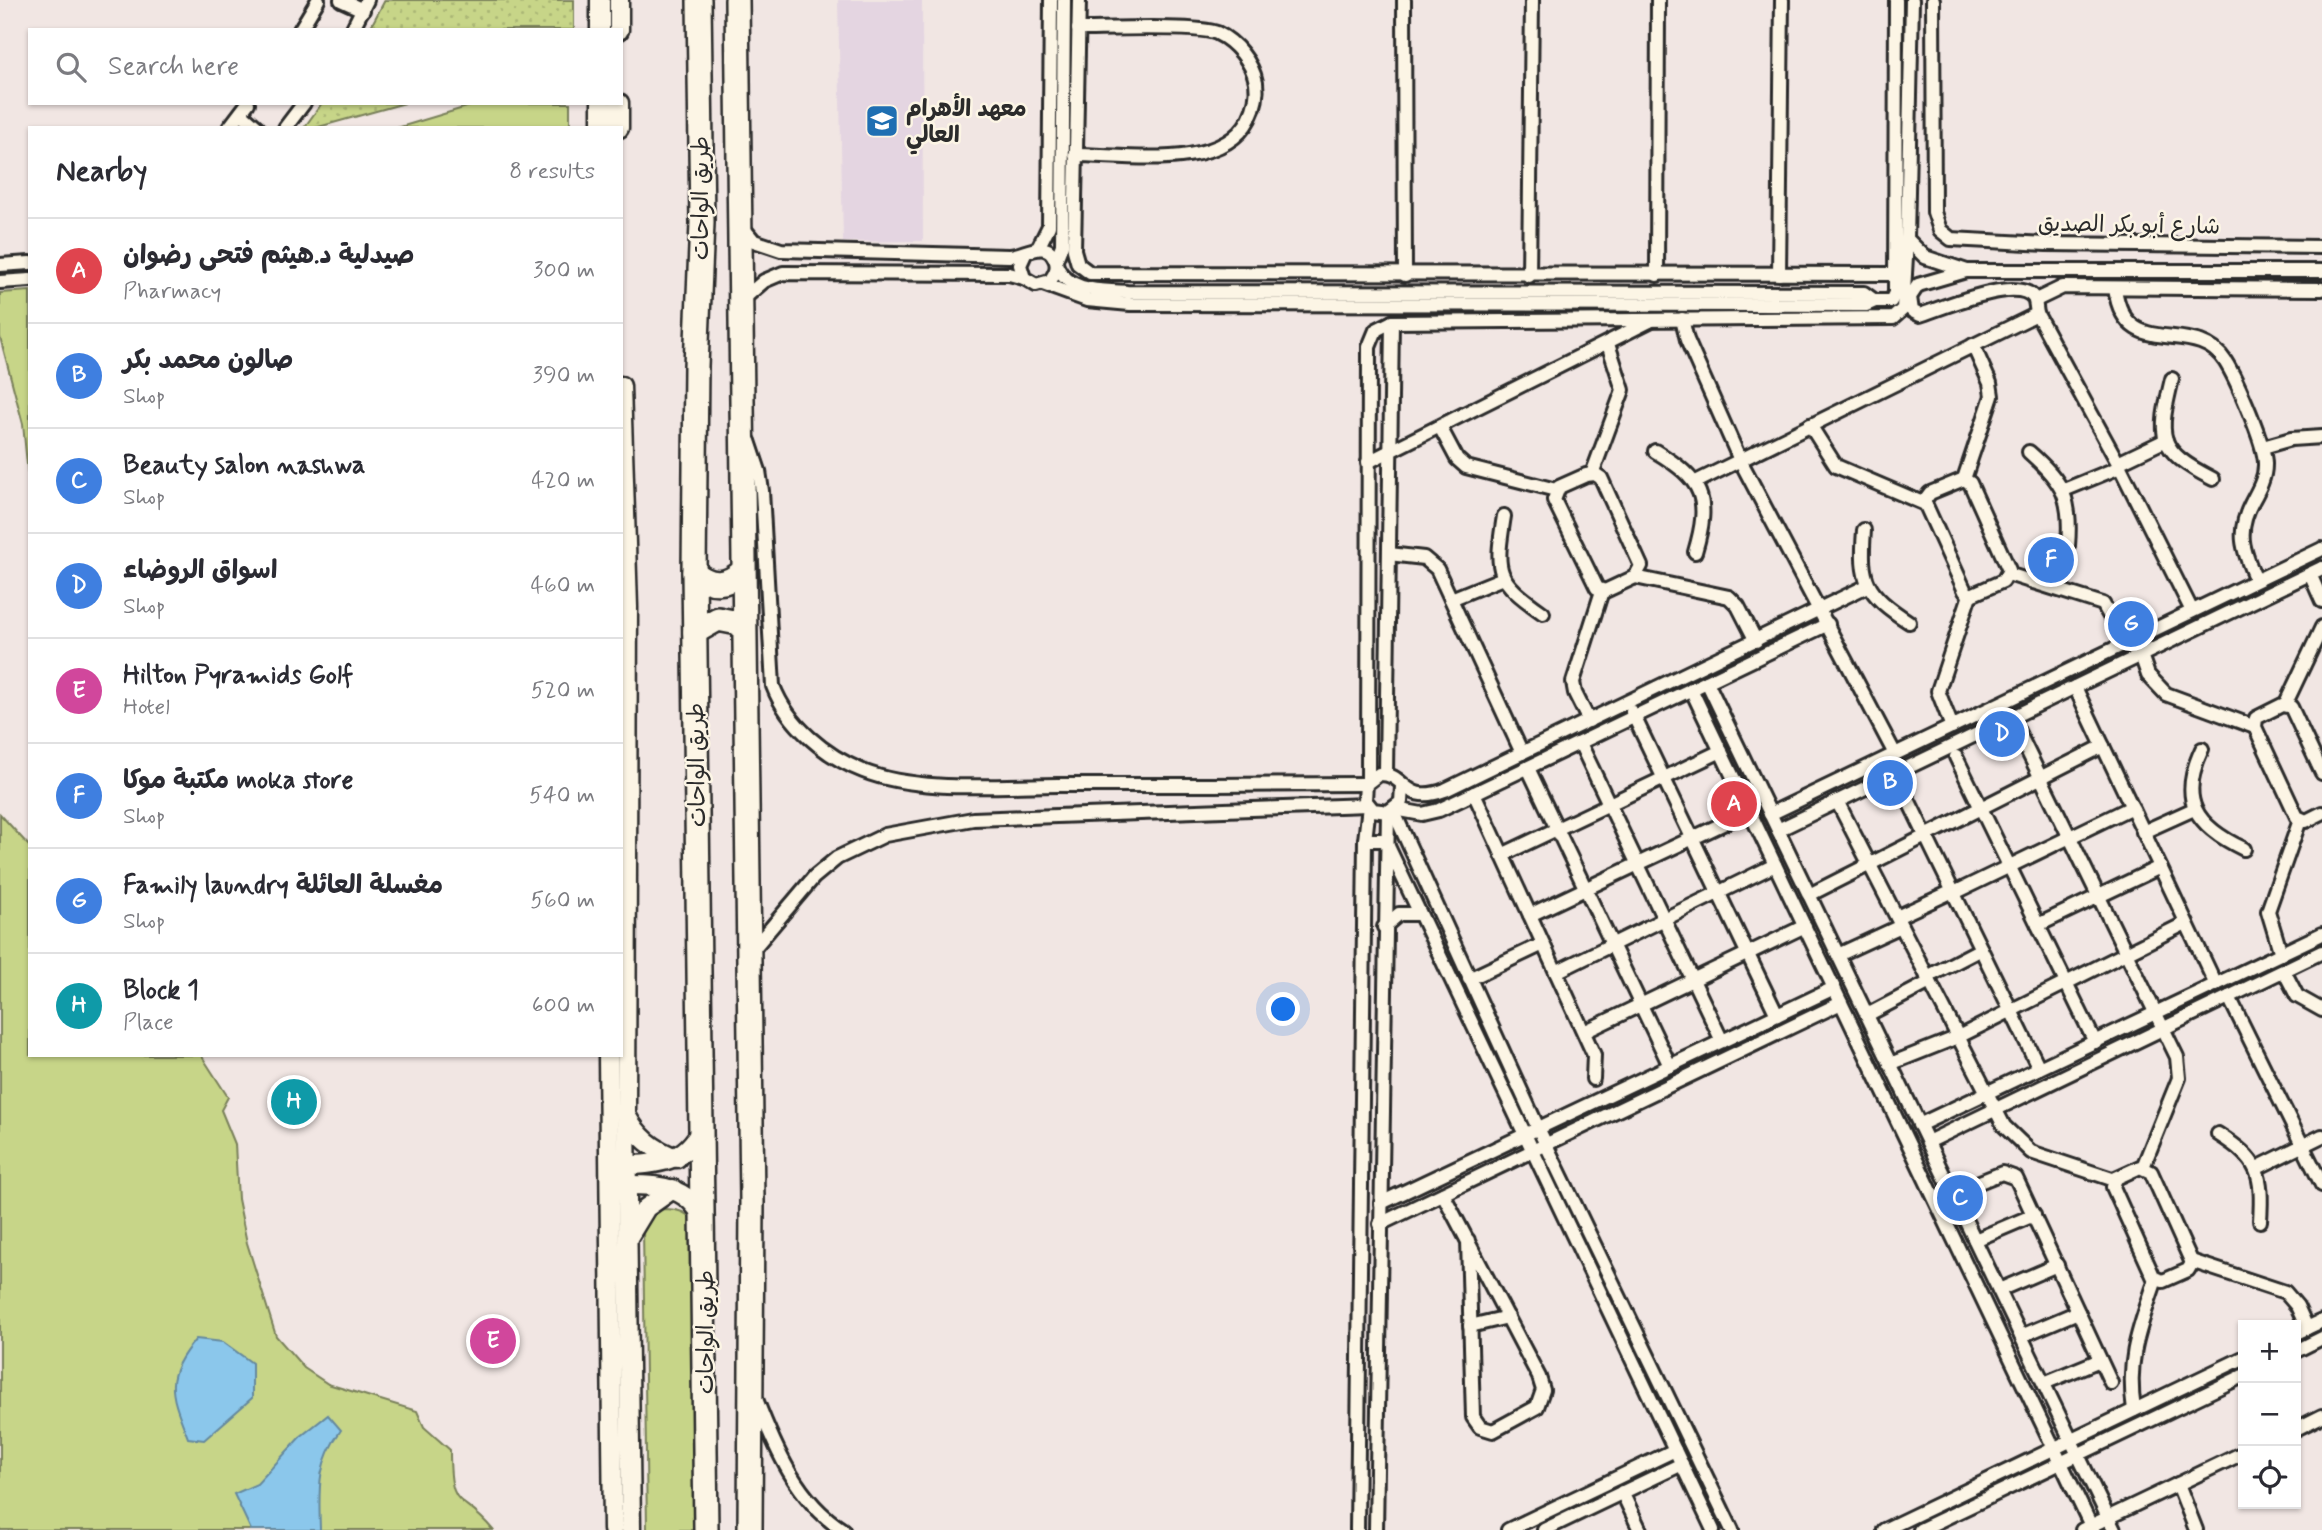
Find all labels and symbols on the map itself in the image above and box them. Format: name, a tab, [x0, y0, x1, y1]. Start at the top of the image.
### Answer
place label: معهد الأهرام العالي	[906, 92, 1027, 155]
school or university icon: معهد الأهرام العالي	[863, 102, 901, 140]
street label: طريق الواحات	[687, 136, 717, 260]
street label: شارع أبو بكر الصديق	[2038, 208, 2220, 243]
pin: F	[2028, 534, 2074, 586]
pin: G	[2108, 598, 2154, 650]
street label: طريق الواحات	[682, 702, 714, 827]
pin: D	[1979, 708, 2025, 760]
pin: B	[1867, 757, 1913, 809]
pin: A	[1711, 778, 1757, 830]
your location	[1266, 992, 1300, 1026]
pin: H	[271, 1076, 317, 1128]
pin: C	[1937, 1172, 1983, 1224]
street label: طريق الواحات	[692, 1270, 722, 1394]
pin: E	[470, 1315, 516, 1367]

